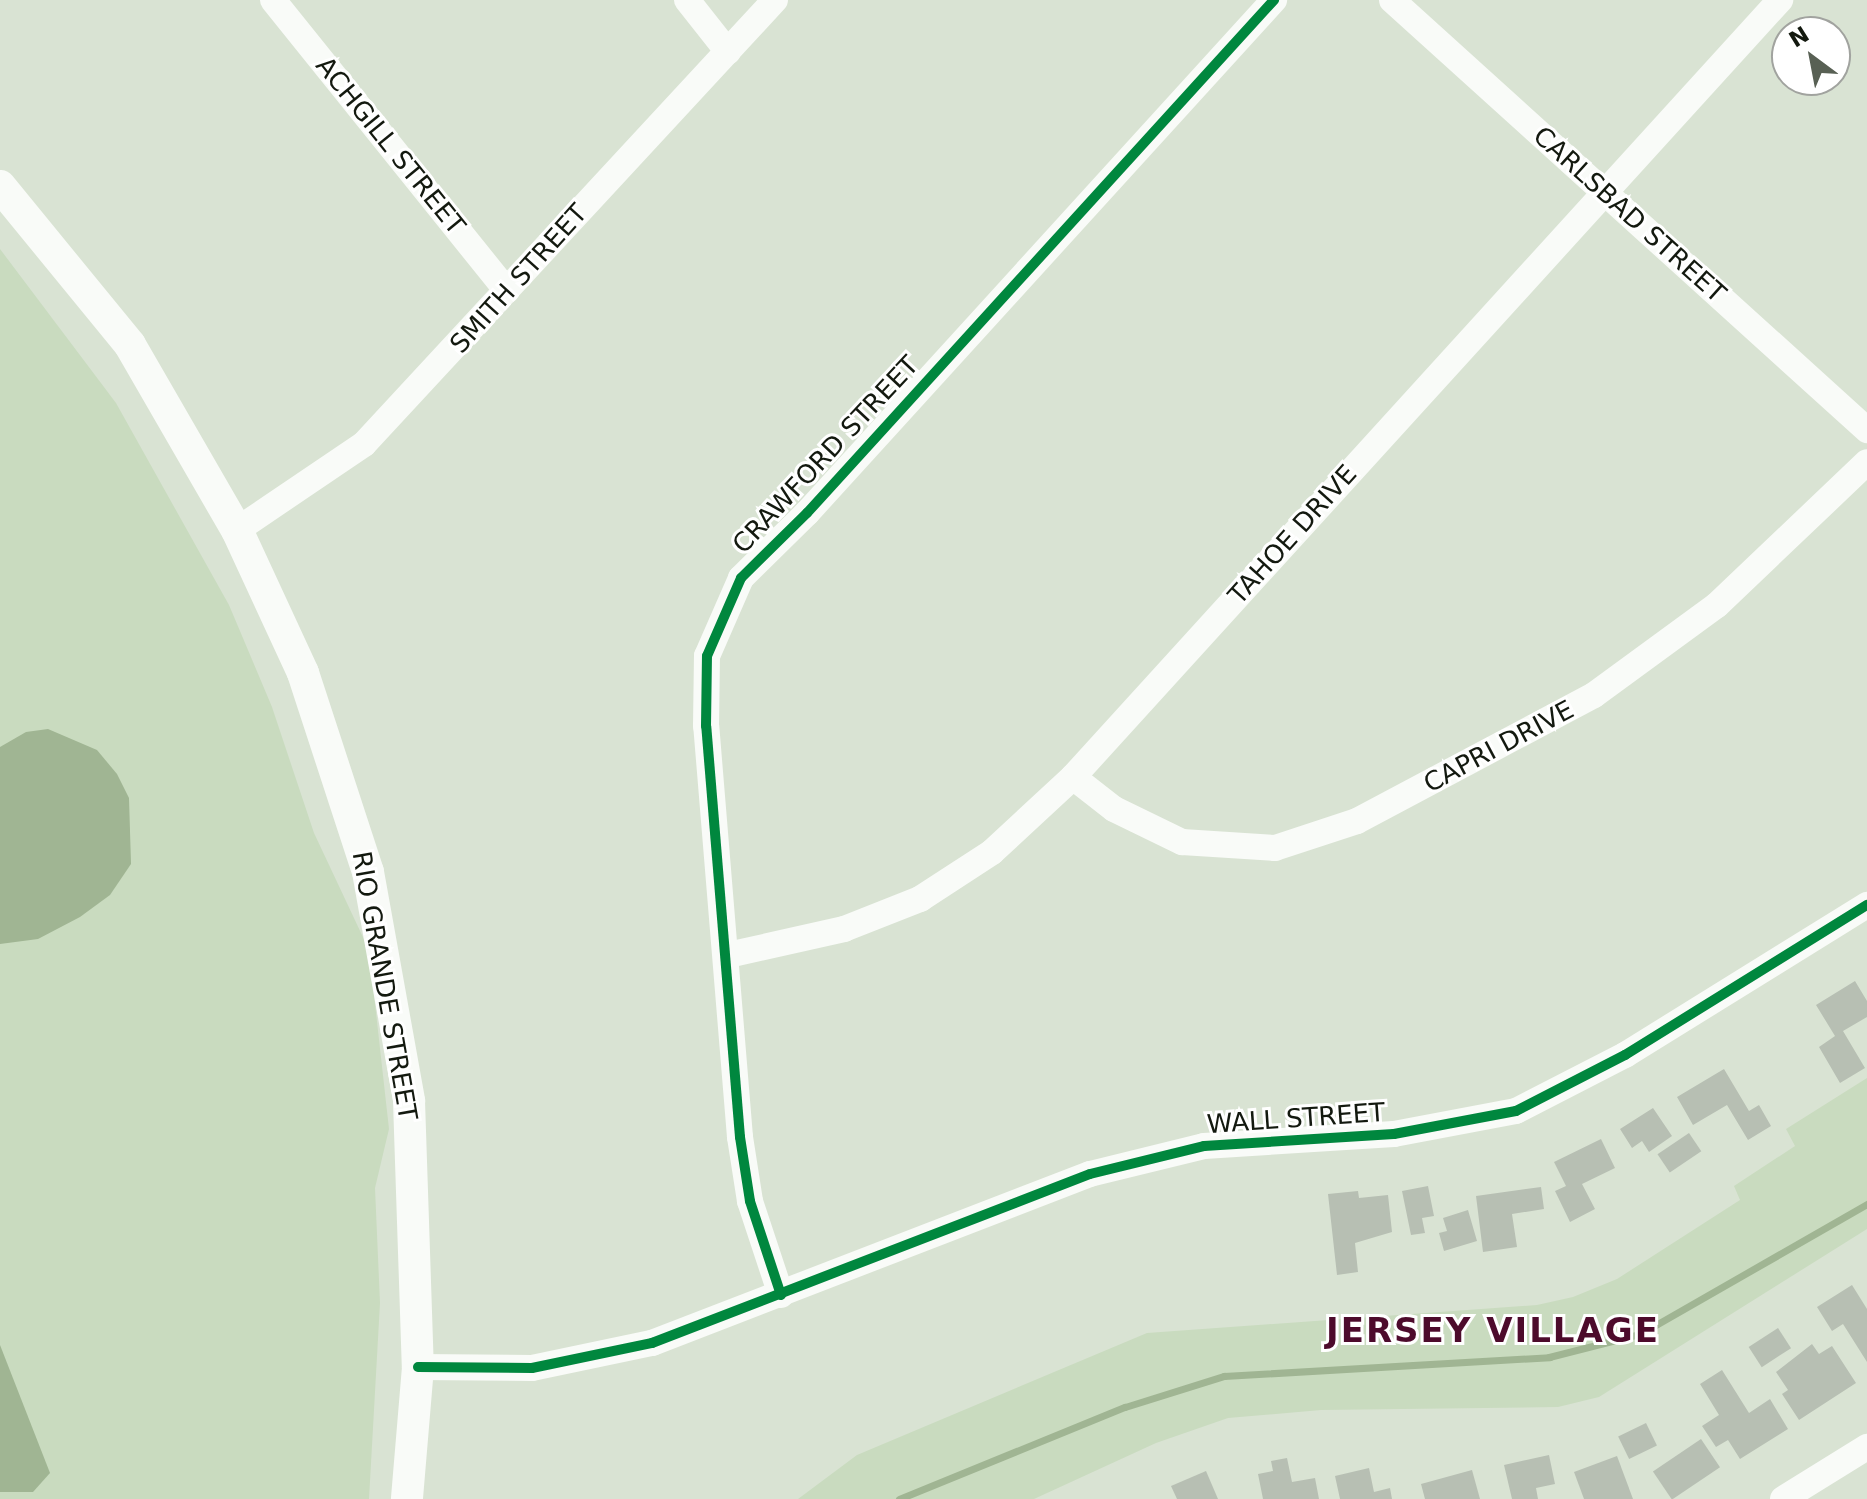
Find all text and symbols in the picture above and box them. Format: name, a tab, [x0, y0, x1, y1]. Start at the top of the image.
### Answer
north arrow	[1771, 16, 1851, 96]
text: N	[1785, 21, 1814, 52]
street label: ACHGILL STREET	[309, 51, 471, 241]
street label: CARLSBAD STREET	[1526, 120, 1732, 310]
street label: SMITH STREET	[444, 198, 594, 360]
street label: CRAWFORD STREET	[727, 350, 925, 560]
street label: TAHOE DRIVE	[1222, 459, 1364, 611]
street label: CAPRI DRIVE	[1419, 694, 1579, 800]
street label: RIO GRANDE STREET	[345, 849, 423, 1123]
street label: WALL STREET	[1206, 1097, 1386, 1141]
district label: JERSEY VILLAGE	[1326, 1311, 1660, 1351]

